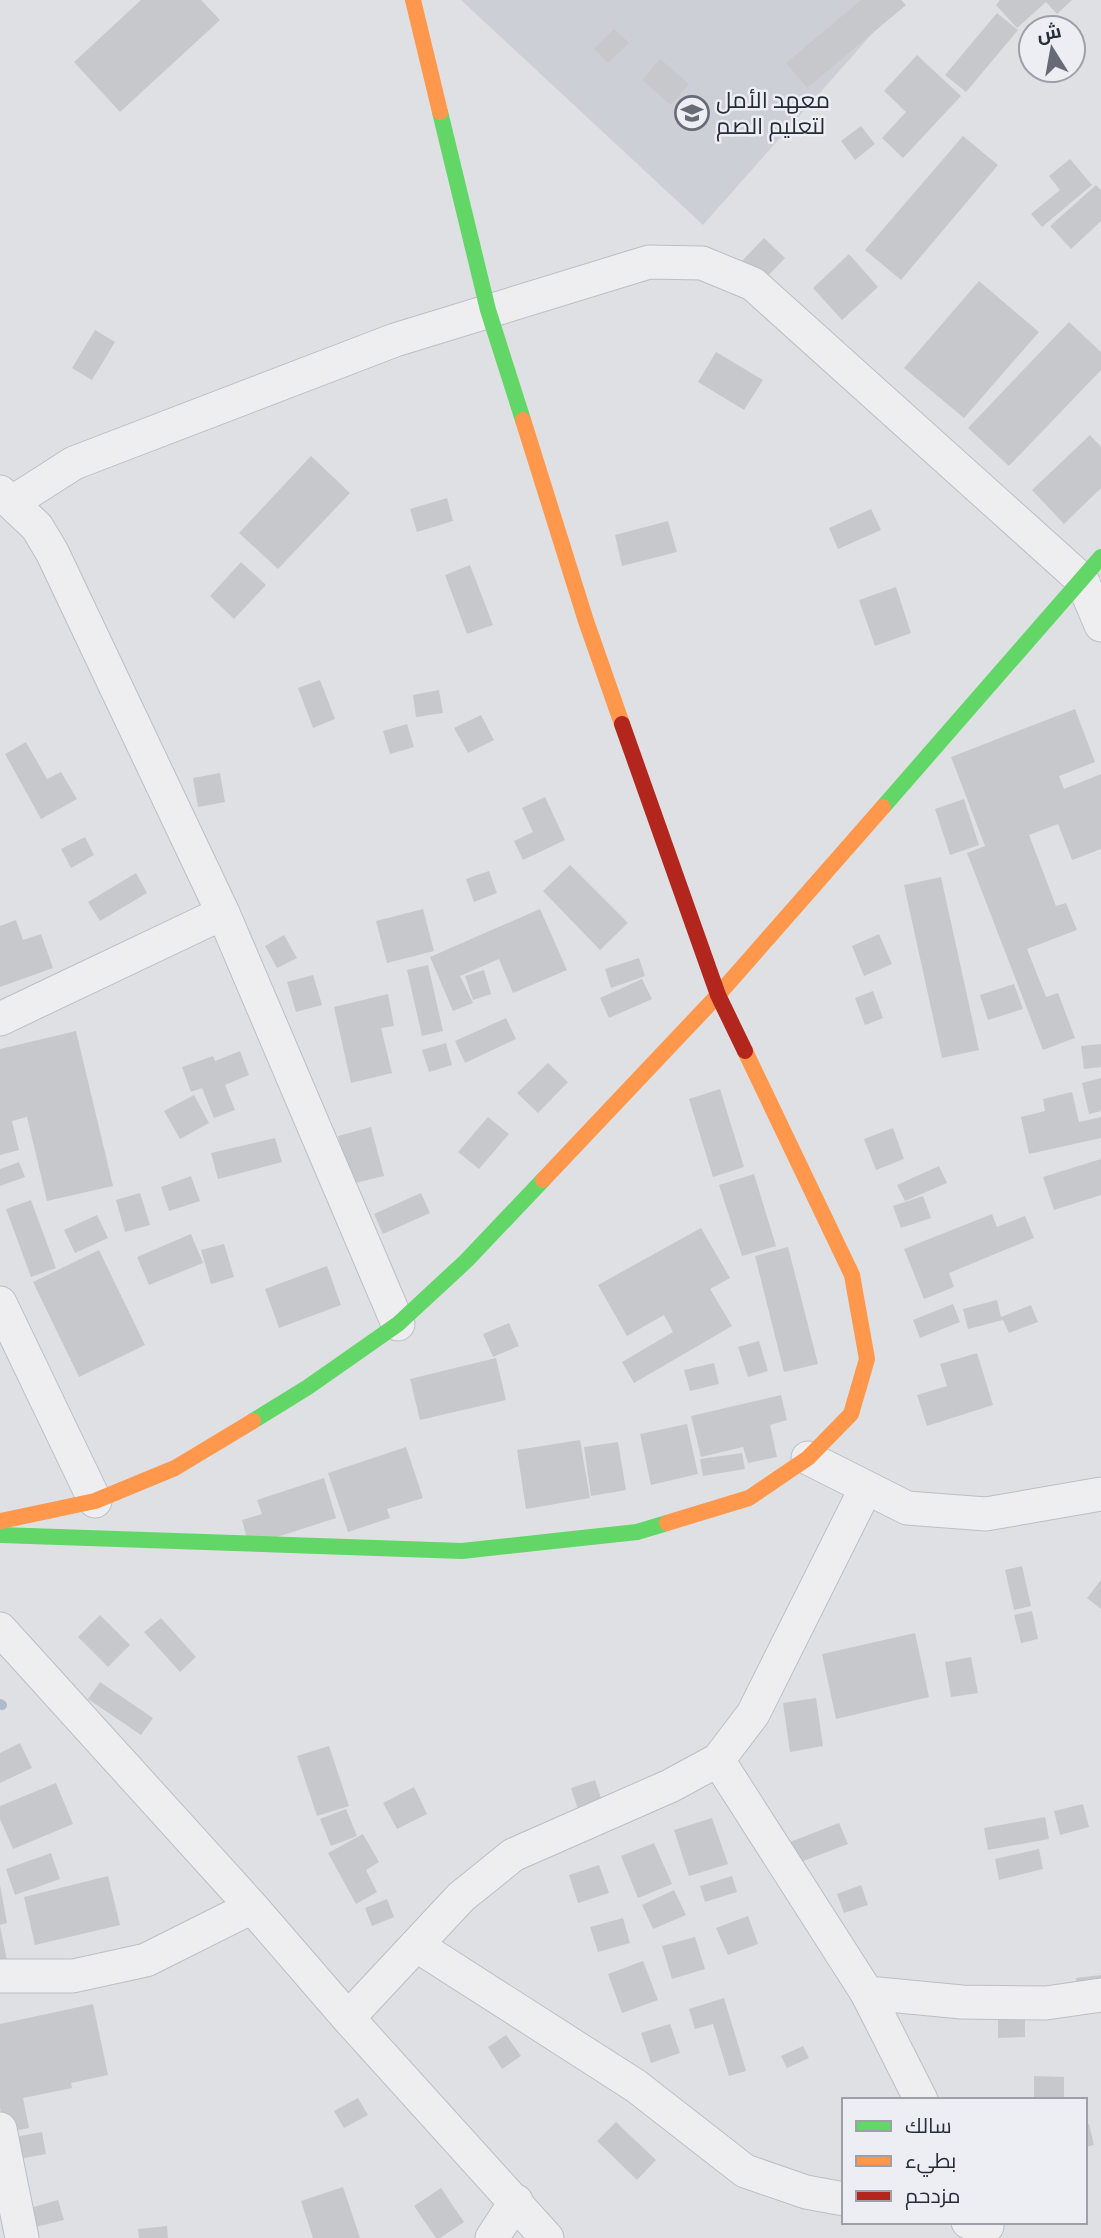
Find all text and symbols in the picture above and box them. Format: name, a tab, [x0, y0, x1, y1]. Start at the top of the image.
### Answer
north arrow	[1017, 14, 1087, 84]
text: ش	[1035, 19, 1063, 46]
place label: معهد الأمل لتعليم الصم	[716, 86, 830, 142]
school or university icon: معهد الأمل لتعليم الصم	[673, 94, 711, 132]
legend	[842, 2098, 1087, 2224]
text: سالك	[905, 2113, 952, 2138]
text: بطيء	[905, 2148, 956, 2177]
text: مزدحم	[905, 2183, 960, 2210]

